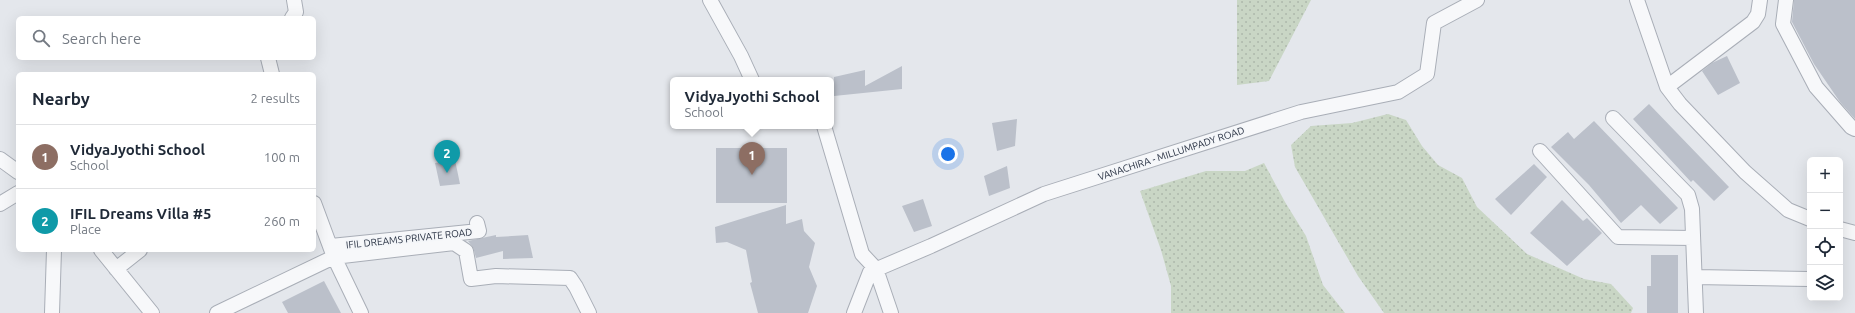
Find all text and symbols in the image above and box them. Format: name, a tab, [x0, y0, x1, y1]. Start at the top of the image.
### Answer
search box	[16, 16, 316, 60]
icon: search	[30, 27, 52, 49]
text: Search here	[62, 30, 141, 47]
popup	[670, 77, 834, 129]
text: VidyaJyothi School	[684, 88, 820, 105]
text: Nearby	[32, 89, 90, 108]
text: 2 results	[250, 91, 300, 105]
text: School	[684, 105, 723, 119]
street label: VANACHIRA - MILLUMPADY ROAD	[1097, 125, 1246, 182]
pin: 2	[434, 140, 460, 173]
text: VidyaJyothi School	[70, 141, 205, 158]
pin: 1	[739, 142, 765, 175]
your location	[938, 144, 958, 164]
text: 1	[41, 150, 49, 164]
text: 100 m	[264, 150, 300, 164]
map controls	[1807, 157, 1843, 301]
button: +	[1807, 157, 1843, 193]
text: School	[70, 158, 109, 172]
button: −	[1807, 193, 1843, 229]
text: IFIL Dreams Villa #5	[70, 205, 212, 222]
text: 2	[41, 214, 49, 228]
text: 260 m	[264, 214, 300, 228]
text: Place	[70, 222, 101, 236]
street label: IFIL DREAMS PRIVATE ROAD	[345, 226, 473, 251]
button: locate	[1807, 229, 1843, 265]
button: layers	[1807, 265, 1843, 301]

